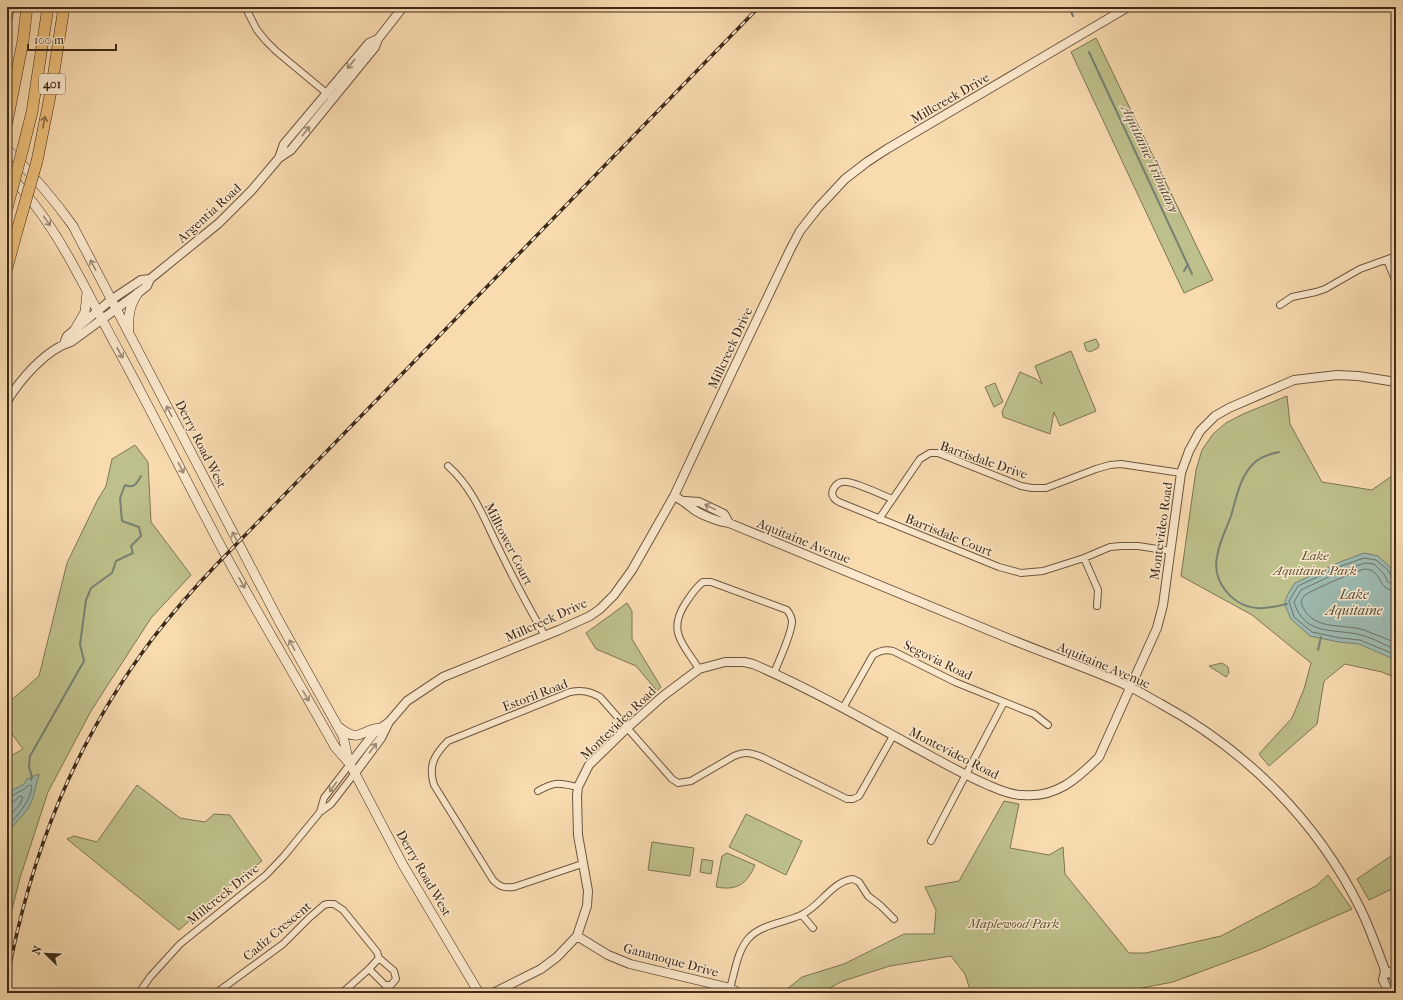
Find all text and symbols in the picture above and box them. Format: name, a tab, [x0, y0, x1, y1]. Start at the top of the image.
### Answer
scale bar	[28, 26, 116, 52]
text: 100 m	[34, 33, 64, 47]
one-way arrow	[347, 59, 355, 70]
street label: Millcreek Drive	[908, 69, 992, 127]
road number: 401	[39, 74, 65, 94]
water label: Aquitaine Tributary	[1117, 101, 1183, 217]
one-way arrow	[41, 116, 49, 129]
one-way arrow	[302, 126, 311, 137]
street label: Argentia Road	[173, 180, 245, 246]
one-way arrow	[43, 215, 51, 226]
one-way arrow	[89, 259, 97, 271]
street label: Millcreek Drive	[705, 304, 756, 391]
one-way arrow	[116, 347, 124, 359]
street label: Derry Road West	[172, 398, 230, 491]
one-way arrow	[165, 405, 172, 417]
street label: Barrisdale Drive	[938, 438, 1030, 482]
one-way arrow	[178, 461, 185, 473]
street label: Montevideo Road	[1147, 480, 1175, 581]
street label: Milltower Court	[482, 500, 536, 588]
one-way arrow	[704, 503, 716, 510]
street label: Barrisdale Court	[903, 511, 995, 559]
street label: Aquitaine Avenue	[754, 515, 853, 567]
one-way arrow	[230, 531, 238, 543]
park label: Lake Aquitaine Park	[1271, 548, 1357, 578]
one-way arrow	[238, 577, 246, 589]
water label: Lake Aquitaine	[1323, 586, 1383, 619]
street label: Millcreek Drive	[503, 595, 590, 645]
street label: Segovia Road	[901, 637, 976, 683]
street label: Aquitaine Avenue	[1054, 638, 1153, 692]
one-way arrow	[288, 639, 295, 651]
street label: Estoril Road	[500, 675, 571, 714]
street label: Montevideo Road	[577, 683, 659, 763]
one-way arrow	[302, 690, 310, 702]
street label: Montevideo Road	[907, 724, 1002, 783]
one-way arrow	[369, 743, 378, 754]
one-way arrow	[328, 781, 337, 792]
street label: Derry Road West	[393, 827, 455, 919]
street label: Millcreek Drive	[184, 860, 262, 928]
street label: Cadiz Crescent	[240, 898, 314, 964]
park label: Maplewood Park	[968, 916, 1060, 931]
north arrow	[26, 934, 66, 974]
street label: Gananoque Drive	[622, 940, 721, 980]
text: N	[30, 943, 45, 957]

